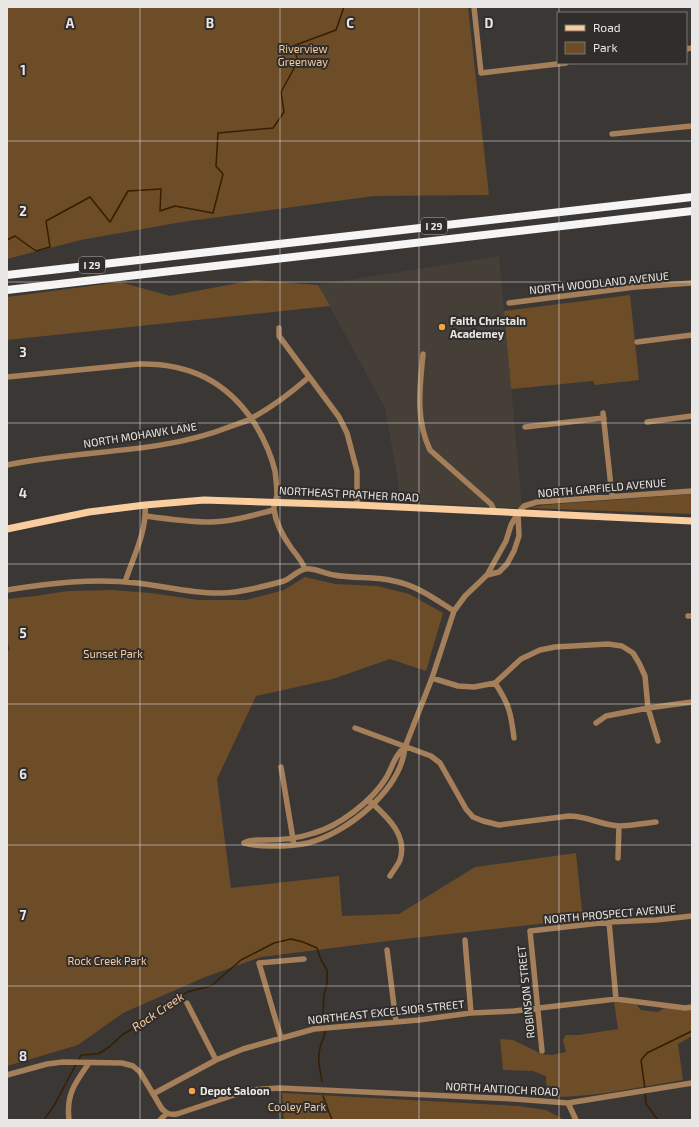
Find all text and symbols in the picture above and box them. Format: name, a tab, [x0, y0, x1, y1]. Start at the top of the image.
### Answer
legend	[557, 12, 687, 64]
text: A	[66, 15, 75, 31]
text: B	[206, 15, 214, 31]
text: C	[346, 15, 354, 31]
text: D	[485, 15, 494, 31]
text: Road	[593, 20, 621, 34]
text: Park	[593, 40, 618, 54]
park label: Riverview Greenway	[278, 42, 328, 68]
text: 1	[20, 62, 26, 78]
text: 2	[19, 203, 27, 219]
road number: I 29	[421, 218, 447, 234]
road number: I 29	[79, 257, 105, 273]
street label: NORTH WOODLAND AVENUE	[528, 269, 670, 296]
place label: Faith Christain Academey	[450, 314, 526, 341]
marker: Faith Christain Academey	[437, 322, 447, 332]
text: 3	[19, 344, 27, 360]
street label: NORTH MOHAWK LANE	[82, 419, 198, 450]
street label: NORTH GARFIELD AVENUE	[537, 475, 667, 500]
street label: NORTHEAST PRATHER ROAD	[279, 483, 419, 504]
text: 4	[19, 485, 27, 501]
text: 5	[19, 625, 27, 641]
park label: Sunset Park	[83, 647, 143, 660]
text: 6	[19, 766, 27, 782]
street label: NORTH PROSPECT AVENUE	[543, 901, 677, 926]
text: 7	[20, 907, 27, 923]
street label: ROBINSON STREET	[514, 944, 537, 1039]
park label: Rock Creek Park	[67, 954, 147, 967]
water label: Rock Creek	[129, 989, 186, 1034]
street label: NORTHEAST EXCELSIOR STREET	[307, 997, 466, 1026]
text: 8	[19, 1048, 27, 1064]
street label: NORTH ANTIOCH ROAD	[445, 1079, 559, 1098]
place label: Depot Saloon	[200, 1084, 270, 1097]
marker: Depot Saloon	[187, 1086, 197, 1096]
park label: Cooley Park	[268, 1100, 327, 1113]

